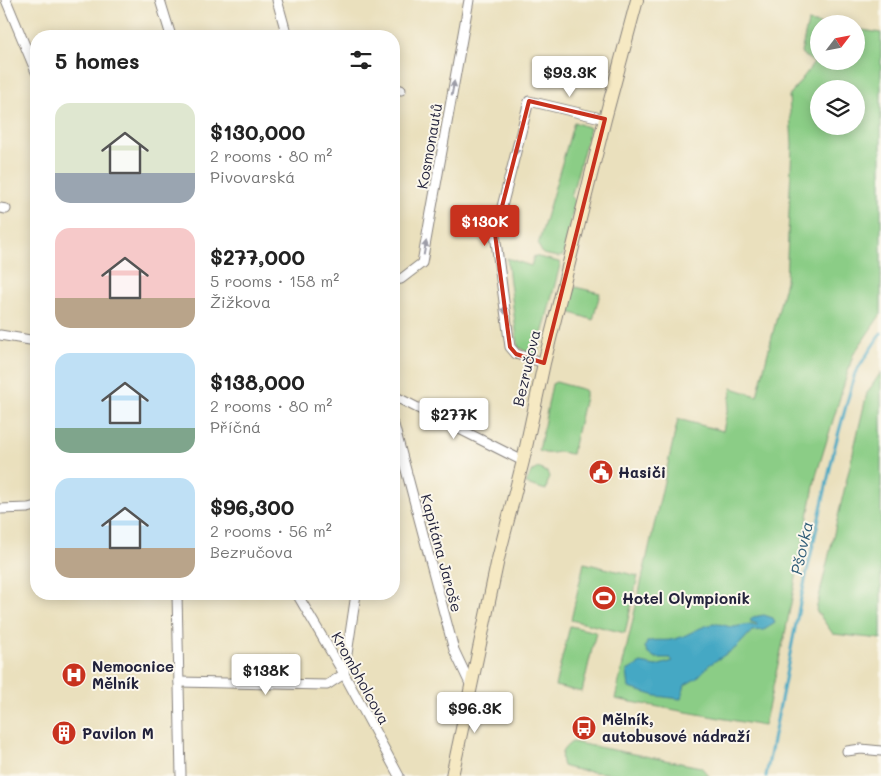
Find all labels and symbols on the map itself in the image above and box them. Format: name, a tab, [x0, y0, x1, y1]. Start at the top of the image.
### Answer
north arrow	[810, 15, 865, 70]
pin: $93.3K	[529, 56, 611, 98]
one-way arrow	[450, 80, 458, 96]
street label: Kosmonautů	[412, 102, 446, 190]
one-way arrow	[513, 140, 521, 155]
pin: $130K	[450, 204, 520, 247]
one-way arrow	[421, 240, 429, 256]
one-way arrow	[500, 299, 508, 315]
street label: Bezručova	[508, 328, 544, 408]
pin: $277K	[419, 398, 489, 440]
public building icon: Hasiči	[588, 459, 614, 485]
place label: Hasiči	[618, 462, 666, 482]
street label: Kapitána Jaroše	[417, 492, 467, 614]
water label: Pšovka	[785, 519, 817, 577]
sports icon: Hotel Olympionik	[591, 585, 617, 611]
place label: Hotel Olympionik	[622, 588, 750, 608]
street label: Krombholcova	[327, 628, 395, 728]
pin: $138K	[231, 654, 301, 696]
place label: Nemocnice Mělník	[92, 656, 174, 693]
hospital icon: Nemocnice Mělník	[61, 662, 87, 688]
pin: $96.3K	[434, 692, 516, 734]
place label: Mělník, autobusové nádraží	[602, 709, 750, 746]
bus stop icon: Mělník, autobusové nádraží	[571, 715, 597, 741]
building icon: Pavilon M	[51, 720, 77, 746]
place label: Pavilon M	[82, 723, 154, 743]

